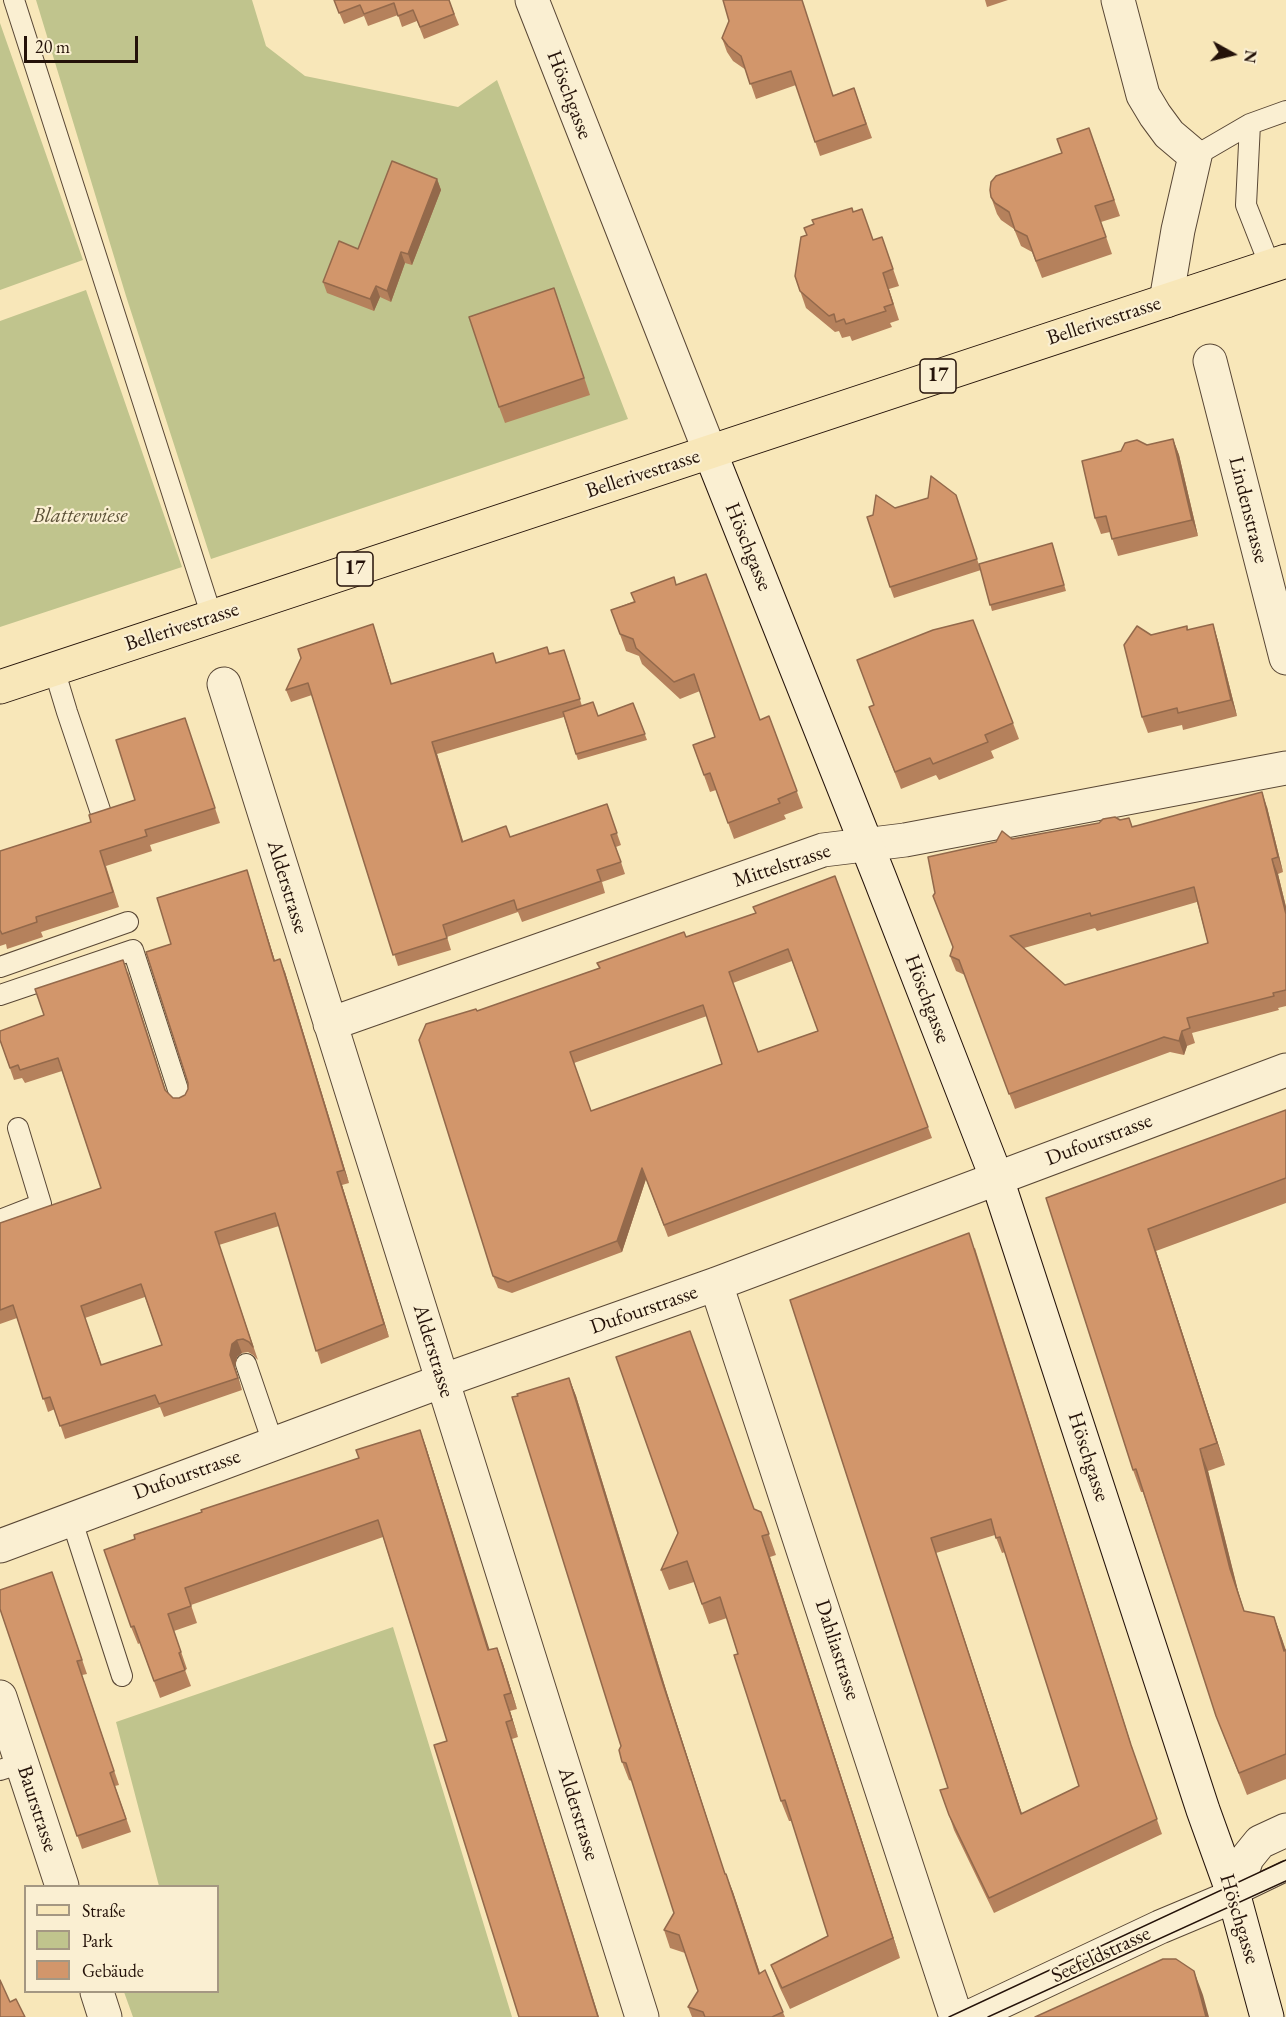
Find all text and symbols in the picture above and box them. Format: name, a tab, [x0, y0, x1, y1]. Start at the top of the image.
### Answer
scale bar	[27, 24, 141, 62]
north arrow	[1202, 24, 1262, 84]
text: 20 m	[35, 35, 70, 58]
street label: Höschgasse	[541, 47, 597, 143]
text: N	[1239, 49, 1262, 64]
street label: Bellerivestrasse	[1044, 291, 1164, 351]
road number: 17	[920, 359, 956, 393]
street label: Bellerivestrasse	[583, 444, 703, 504]
street label: Lindenstrasse	[1223, 454, 1273, 566]
street label: Höschgasse	[719, 499, 777, 595]
park label: Blatterwiese	[33, 503, 127, 529]
road number: 17	[337, 552, 373, 586]
street label: Bellerivestrasse	[122, 597, 242, 657]
street label: Alderstrasse	[261, 837, 313, 937]
street label: Mittelstrasse	[730, 838, 834, 894]
street label: Höschgasse	[899, 951, 955, 1047]
street label: Dufourstrasse	[1042, 1108, 1156, 1172]
street label: Dufourstrasse	[587, 1280, 701, 1340]
street label: Alderstrasse	[407, 1301, 459, 1401]
street label: Höschgasse	[1062, 1409, 1114, 1505]
street label: Dufourstrasse	[130, 1444, 244, 1506]
street label: Dahliastrasse	[809, 1597, 865, 1703]
street label: Baurstrasse	[11, 1763, 63, 1855]
street label: Alderstrasse	[552, 1764, 604, 1864]
street label: Höschgasse	[1213, 1871, 1265, 1967]
legend	[24, 1885, 219, 1993]
text: Straße	[82, 1899, 125, 1922]
street label: Seefeldstrasse	[1047, 1921, 1155, 1989]
text: Park	[82, 1929, 113, 1952]
text: Gebäude	[82, 1959, 144, 1982]

